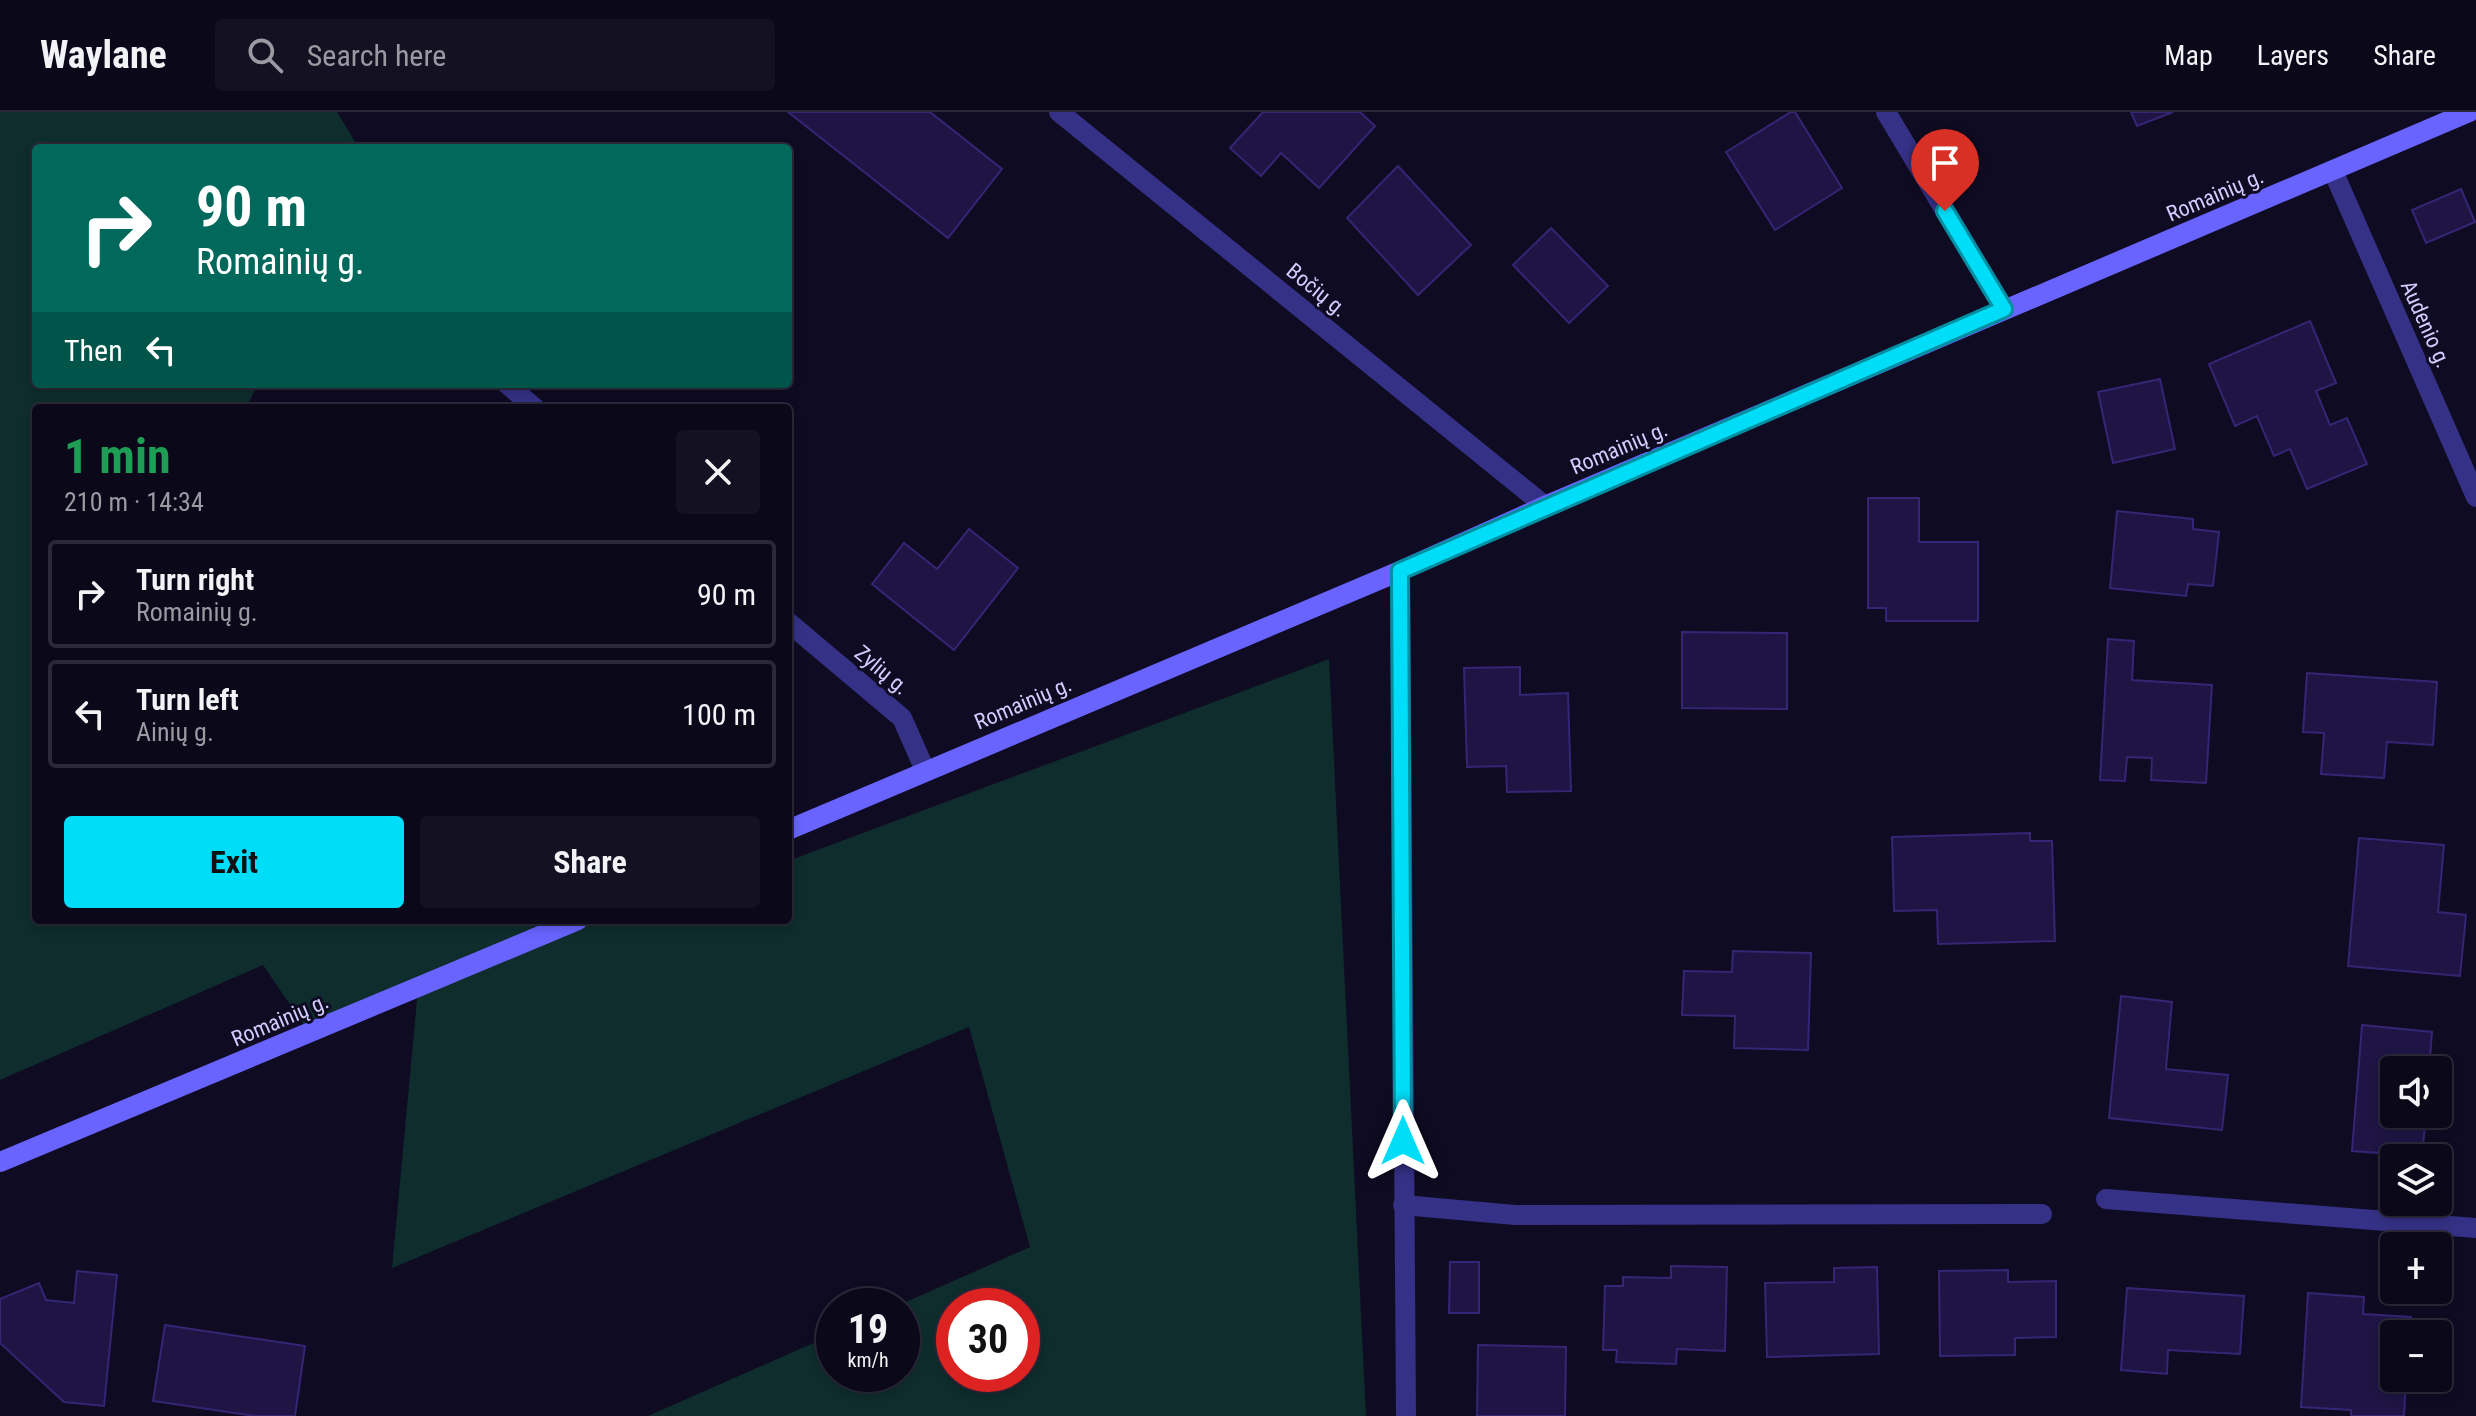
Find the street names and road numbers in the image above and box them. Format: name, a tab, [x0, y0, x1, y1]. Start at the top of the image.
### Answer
street label: Romainių g.	[2163, 163, 2267, 227]
street label: Bočių g.	[1282, 258, 1352, 322]
street label: Audenio g.	[2396, 276, 2456, 372]
street label: Romainių g.	[1567, 416, 1671, 480]
street label: Zylių g.	[850, 640, 914, 700]
street label: Romainių g.	[971, 671, 1075, 735]
street label: Romainių g.	[228, 988, 332, 1052]

